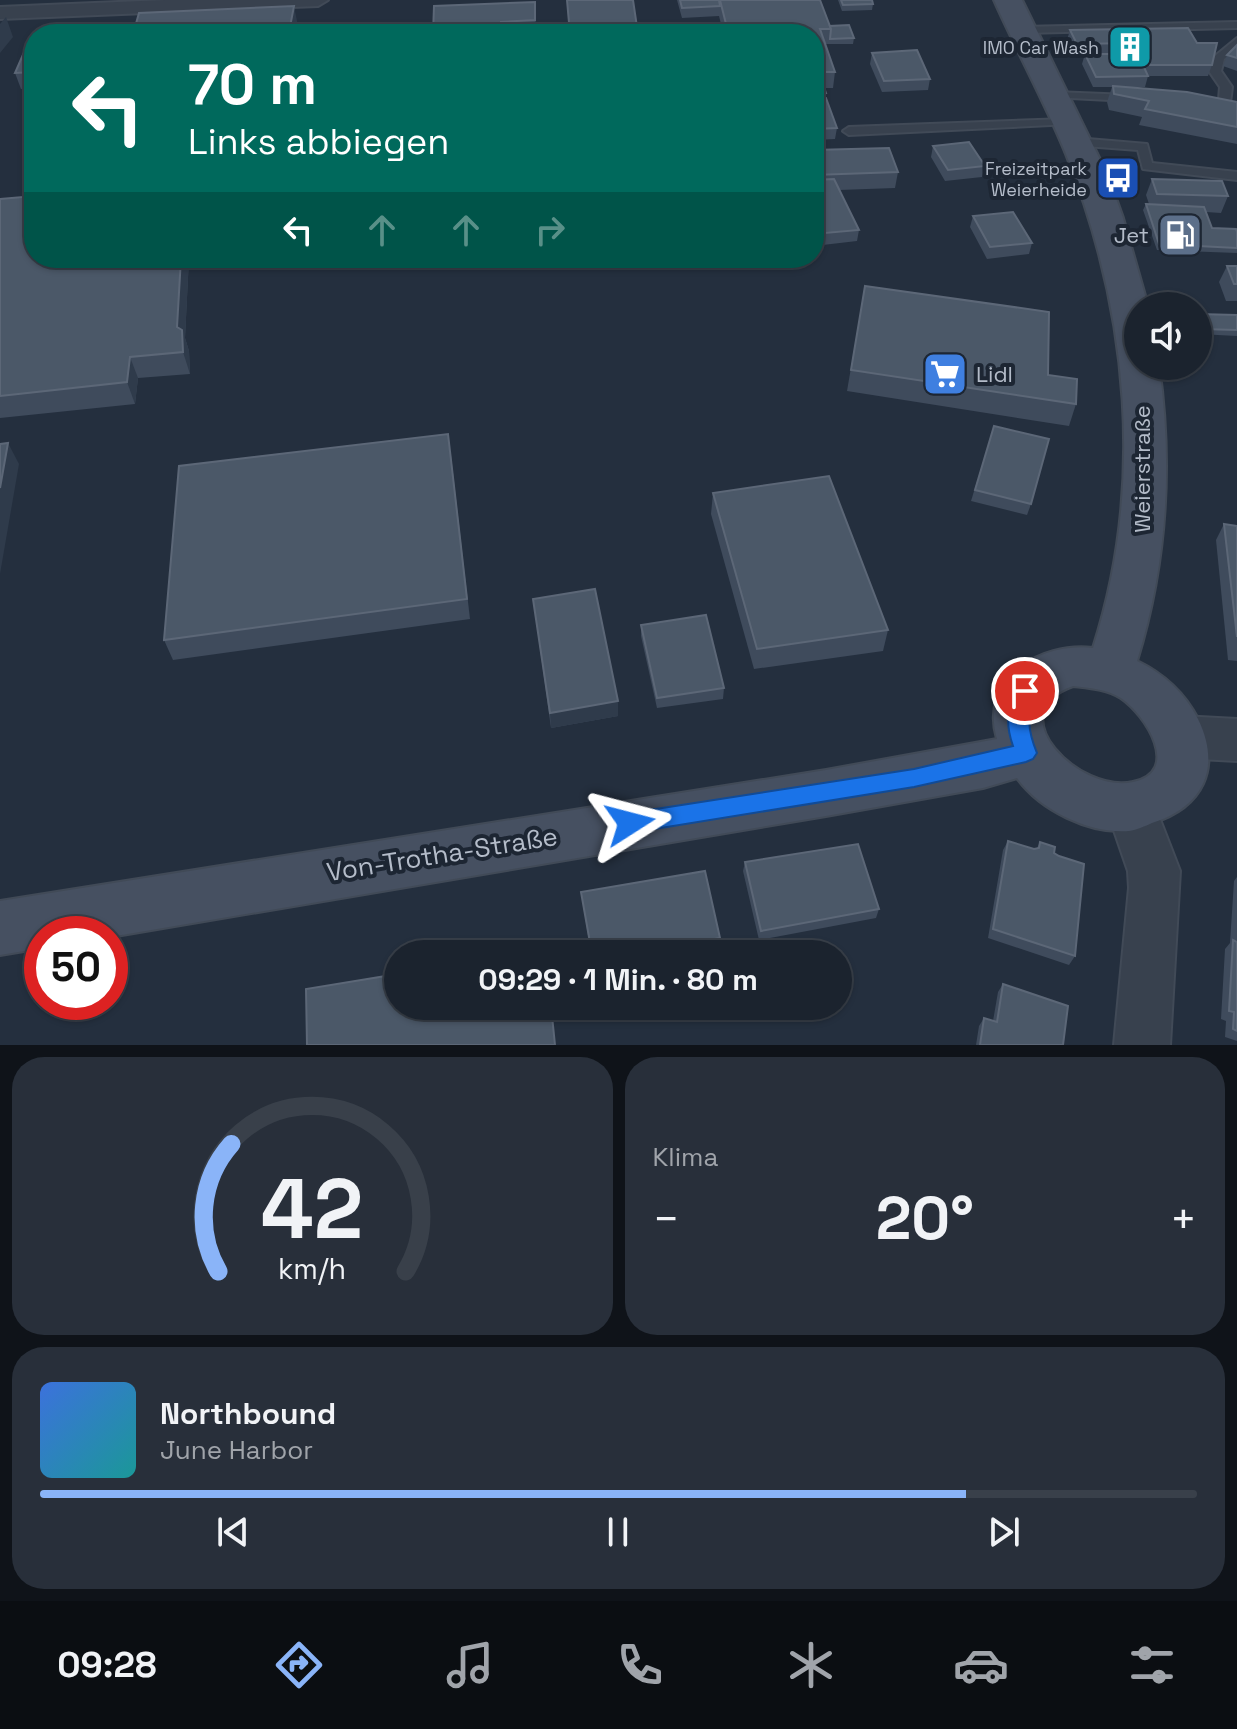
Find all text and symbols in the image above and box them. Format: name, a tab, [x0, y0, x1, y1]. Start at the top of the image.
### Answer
building icon: IMO Car Wash	[1106, 23, 1154, 71]
place label: IMO Car Wash	[983, 36, 1099, 59]
text: 70 m	[188, 49, 317, 120]
icon: left	[56, 56, 160, 160]
text: Links abbiegen	[188, 119, 449, 165]
bus stop icon: Freizeitpark Weierheide	[1094, 154, 1142, 202]
place label: Freizeitpark Weierheide	[985, 157, 1087, 201]
icon: left	[276, 208, 320, 252]
icon: ahead	[360, 208, 404, 252]
icon: ahead	[444, 208, 488, 252]
icon: right	[528, 208, 572, 252]
fuel station icon: Jet	[1156, 211, 1204, 259]
place label: Jet	[1114, 221, 1149, 249]
map controls	[1124, 292, 1212, 380]
button: sound	[1124, 292, 1212, 380]
supermarket icon: Lidl	[921, 350, 969, 398]
place label: Lidl	[976, 360, 1013, 388]
street label: Weierstraße	[1128, 405, 1156, 533]
pin	[991, 657, 1059, 725]
icon: arrive	[1003, 669, 1047, 713]
position arrow	[588, 781, 672, 865]
street label: Von-Trotha-Straße	[324, 819, 560, 889]
speed limit sign: 50	[24, 916, 128, 1020]
text: 09:29 · 1 Min. · 80 m	[478, 960, 758, 999]
text: Klima	[653, 1140, 718, 1174]
text: 42	[261, 1156, 363, 1262]
text: 20°	[876, 1180, 974, 1257]
text: −	[653, 1191, 680, 1247]
text: +	[1170, 1191, 1197, 1247]
text: km/h	[278, 1251, 346, 1287]
text: Northbound	[160, 1394, 336, 1433]
text: June Harbor	[160, 1433, 313, 1467]
icon: previous	[211, 1510, 255, 1554]
icon: pause	[596, 1510, 640, 1554]
icon: next	[982, 1510, 1026, 1554]
icon: directions	[271, 1637, 327, 1693]
icon: music	[442, 1637, 498, 1693]
icon: phone	[612, 1637, 668, 1693]
icon: climate	[783, 1637, 839, 1693]
icon: car	[953, 1637, 1009, 1693]
icon: filters	[1124, 1637, 1180, 1693]
text: 09:28	[57, 1642, 157, 1688]

